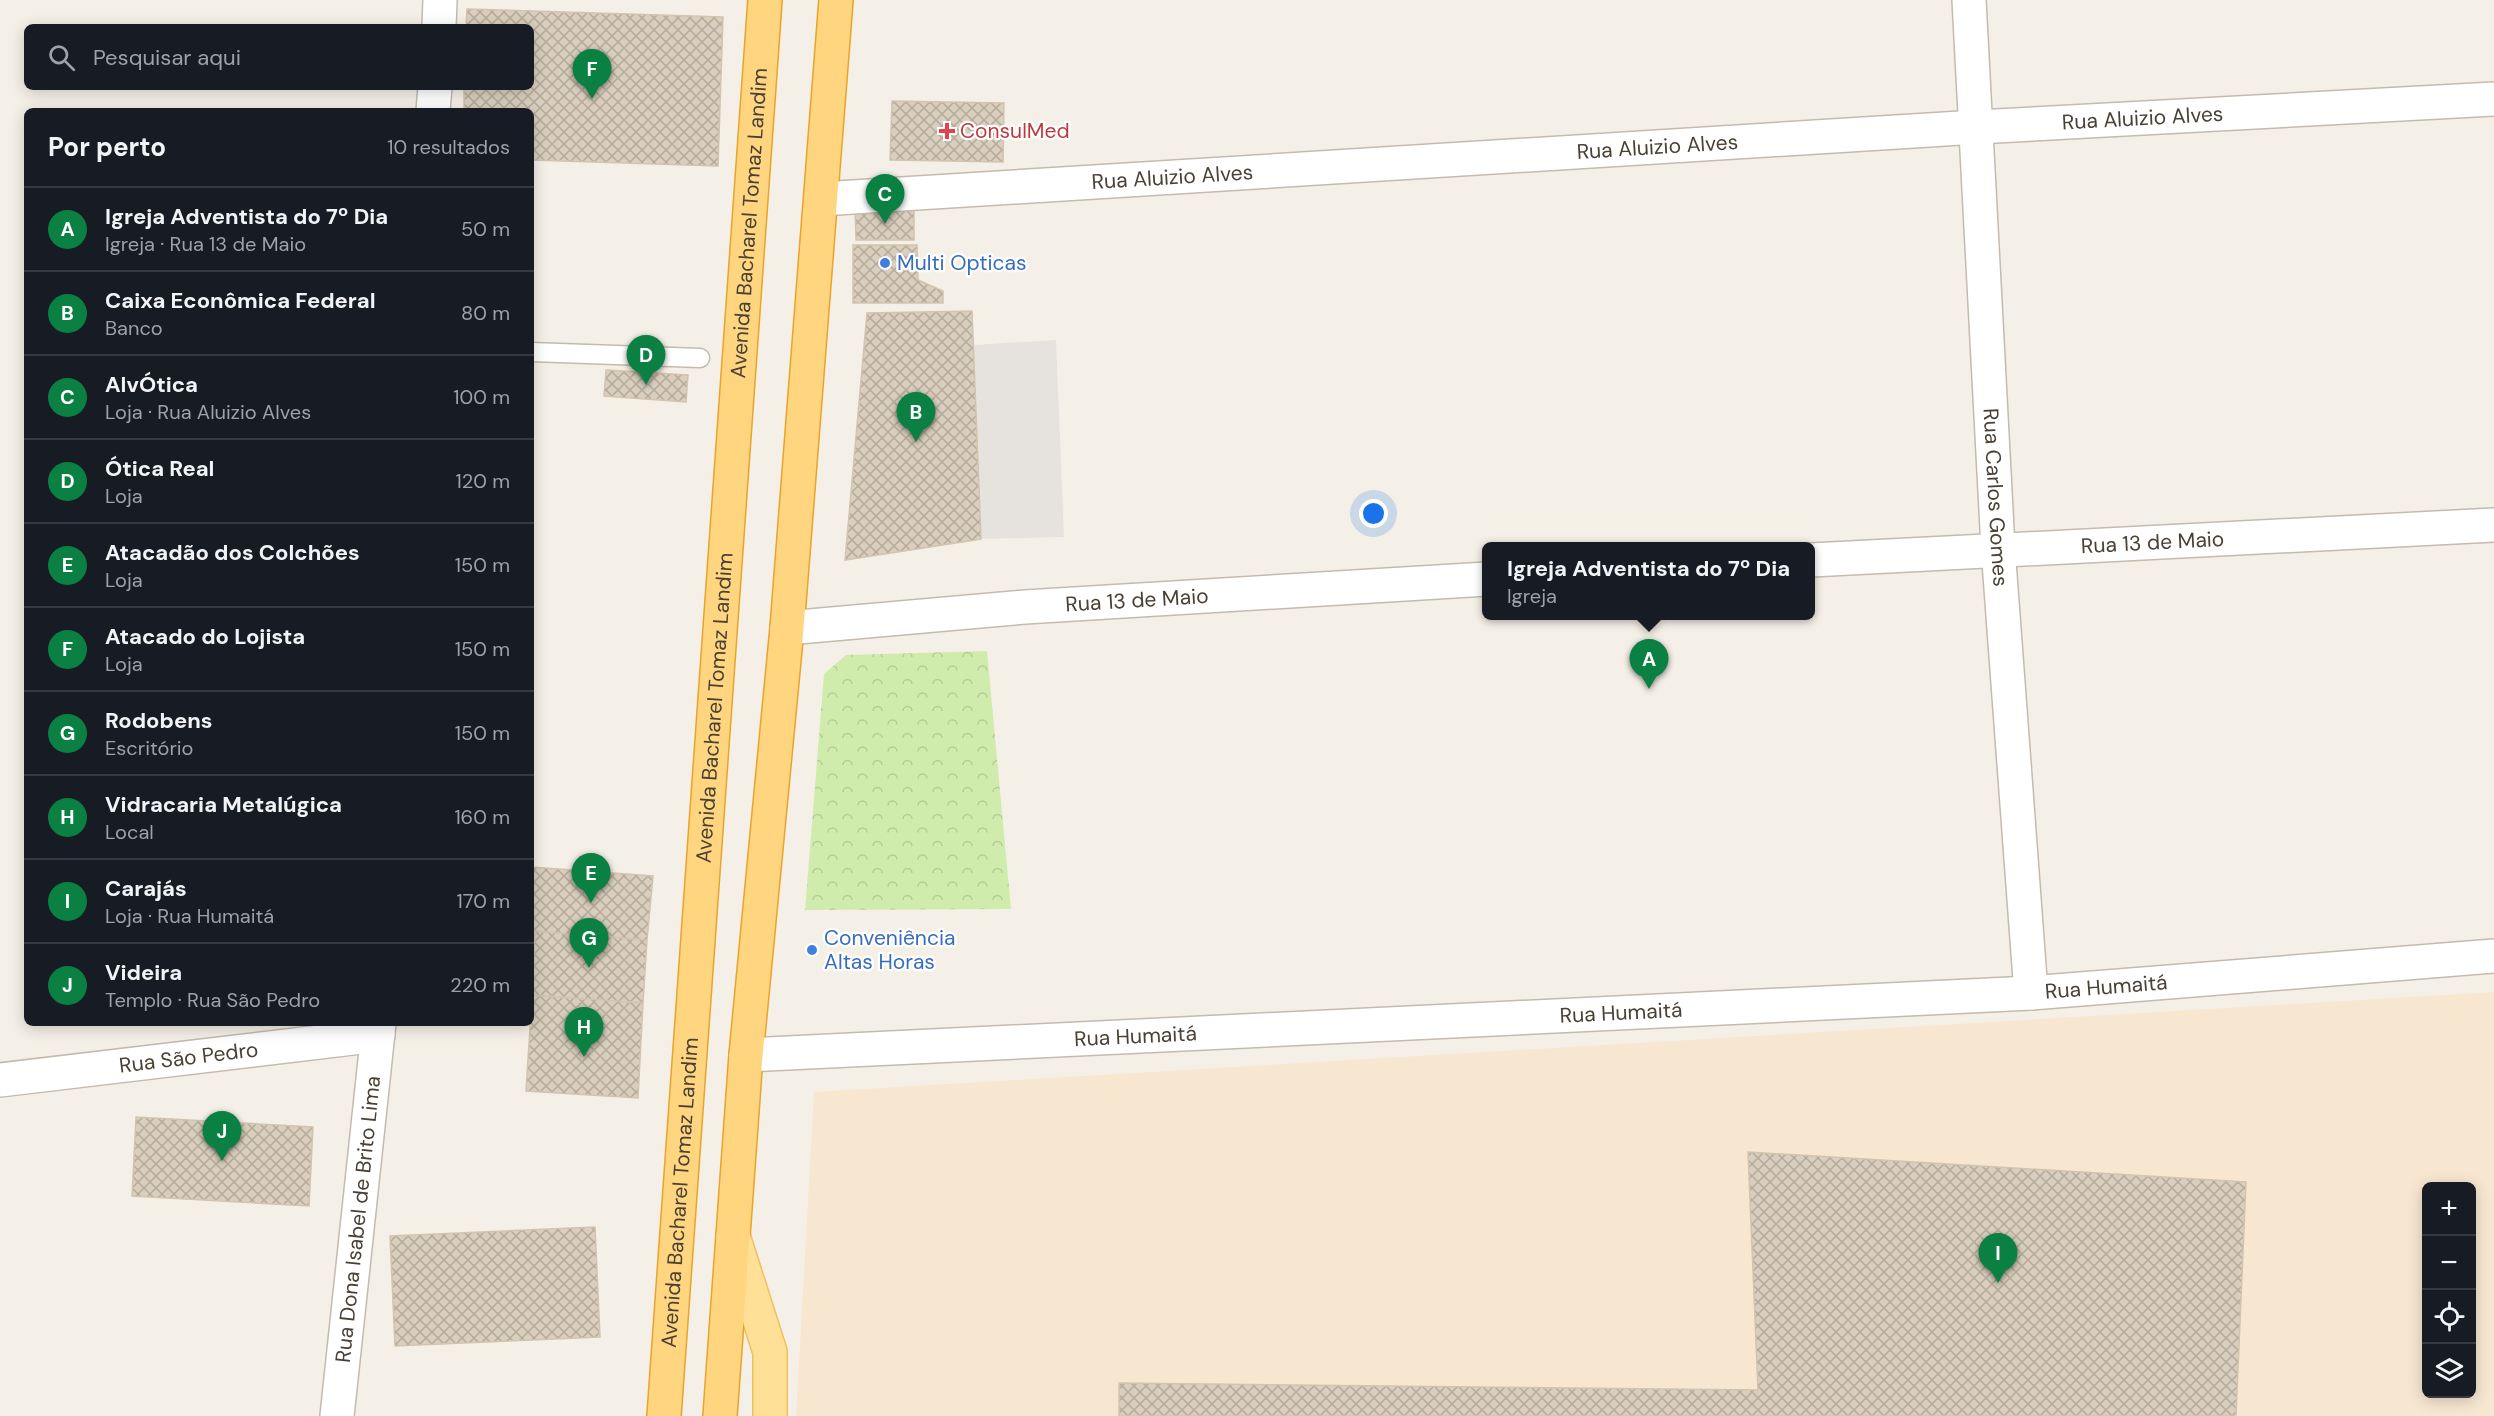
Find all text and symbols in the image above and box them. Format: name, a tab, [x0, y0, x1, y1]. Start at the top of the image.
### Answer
search box	[24, 24, 534, 90]
icon: search	[45, 41, 78, 74]
text: Pesquisar aqui	[93, 43, 241, 72]
pin: F	[572, 50, 612, 99]
street label: Avenida Bacharel Tomaz Landim	[724, 67, 774, 379]
street label: Rua Aluizio Alves	[2061, 100, 2224, 136]
place label: ConsulMed	[960, 117, 1070, 145]
marker: ConsulMed	[938, 122, 956, 140]
street label: Rua Aluizio Alves	[1576, 128, 1739, 166]
text: Por perto	[48, 130, 166, 164]
text: 10 resultados	[387, 134, 510, 160]
street label: Rua Aluizio Alves	[1091, 158, 1254, 196]
pin: C	[866, 174, 904, 224]
text: Igreja Adventista do 7º Dia	[105, 202, 388, 231]
text: A	[60, 216, 75, 242]
text: 50 m	[461, 216, 510, 242]
text: Igreja · Rua 13 de Maio	[105, 231, 306, 257]
place label: Multi Opticas	[897, 249, 1026, 277]
marker: Multi Opticas	[878, 256, 892, 270]
text: Caixa Econômica Federal	[105, 286, 376, 315]
text: B	[61, 300, 74, 326]
text: 80 m	[461, 300, 510, 326]
text: Banco	[105, 315, 163, 341]
pin: D	[626, 336, 666, 385]
text: AlvÓtica	[105, 370, 198, 399]
text: C	[60, 384, 75, 410]
text: 100 m	[453, 384, 510, 410]
pin: B	[896, 392, 936, 442]
text: Loja · Rua Aluizio Alves	[105, 399, 311, 425]
street label: Rua Carlos Gomes	[1977, 407, 2015, 588]
text: Ótica Real	[105, 454, 214, 483]
text: D	[60, 468, 75, 494]
text: 120 m	[456, 468, 510, 494]
text: Loja	[105, 483, 143, 509]
your location	[1359, 499, 1388, 528]
street label: Rua 13 de Maio	[2080, 525, 2225, 560]
text: Atacadão dos Colchões	[105, 538, 360, 567]
popup	[1482, 542, 1815, 620]
text: E	[62, 552, 73, 578]
text: 150 m	[455, 552, 510, 578]
street label: Avenida Bacharel Tomaz Landim	[689, 552, 740, 864]
text: Igreja Adventista do 7º Dia	[1507, 554, 1790, 583]
text: Loja	[105, 567, 143, 593]
street label: Rua 13 de Maio	[1064, 582, 1209, 619]
text: Igreja	[1507, 583, 1557, 609]
text: Atacado do Lojista	[105, 622, 305, 651]
text: F	[62, 636, 73, 662]
text: 150 m	[455, 636, 510, 662]
pin: A	[1630, 640, 1668, 689]
text: Loja	[105, 651, 143, 677]
text: Rodobens	[105, 706, 212, 735]
text: G	[60, 720, 75, 746]
text: 150 m	[455, 720, 510, 746]
text: Escritório	[105, 735, 193, 761]
text: Vidracaria Metalúgica	[105, 790, 342, 819]
text: H	[60, 804, 75, 830]
text: 160 m	[454, 804, 510, 830]
text: Local	[105, 819, 154, 845]
pin: E	[572, 854, 610, 903]
text: Carajás	[105, 874, 187, 903]
text: I	[65, 888, 70, 914]
text: 170 m	[457, 888, 510, 914]
text: Loja · Rua Humaitá	[105, 903, 274, 929]
pin: G	[570, 918, 608, 968]
place label: Conveniência Altas Horas	[824, 924, 955, 976]
marker: Conveniência Altas Horas	[805, 943, 819, 957]
text: Videira	[105, 958, 182, 987]
street label: Rua Humaitá	[2044, 968, 2169, 1006]
text: J	[62, 972, 73, 998]
text: 220 m	[450, 972, 510, 998]
text: Templo · Rua São Pedro	[105, 987, 320, 1013]
street label: Rua Humaitá	[1559, 996, 1683, 1030]
pin: H	[564, 1008, 604, 1057]
street label: Rua Humaitá	[1074, 1019, 1198, 1053]
street label: Rua São Pedro	[118, 1035, 260, 1080]
street label: Avenida Bacharel Tomaz Landim	[655, 1036, 705, 1349]
street label: Rua Dona Isabel de Brito Lima	[329, 1074, 387, 1364]
pin: J	[202, 1112, 242, 1161]
map controls	[2422, 1182, 2476, 1398]
button: +	[2422, 1182, 2476, 1236]
pin: I	[1978, 1234, 2018, 1283]
button: −	[2422, 1236, 2476, 1290]
button: locate	[2422, 1290, 2476, 1344]
button: layers	[2422, 1344, 2476, 1398]

